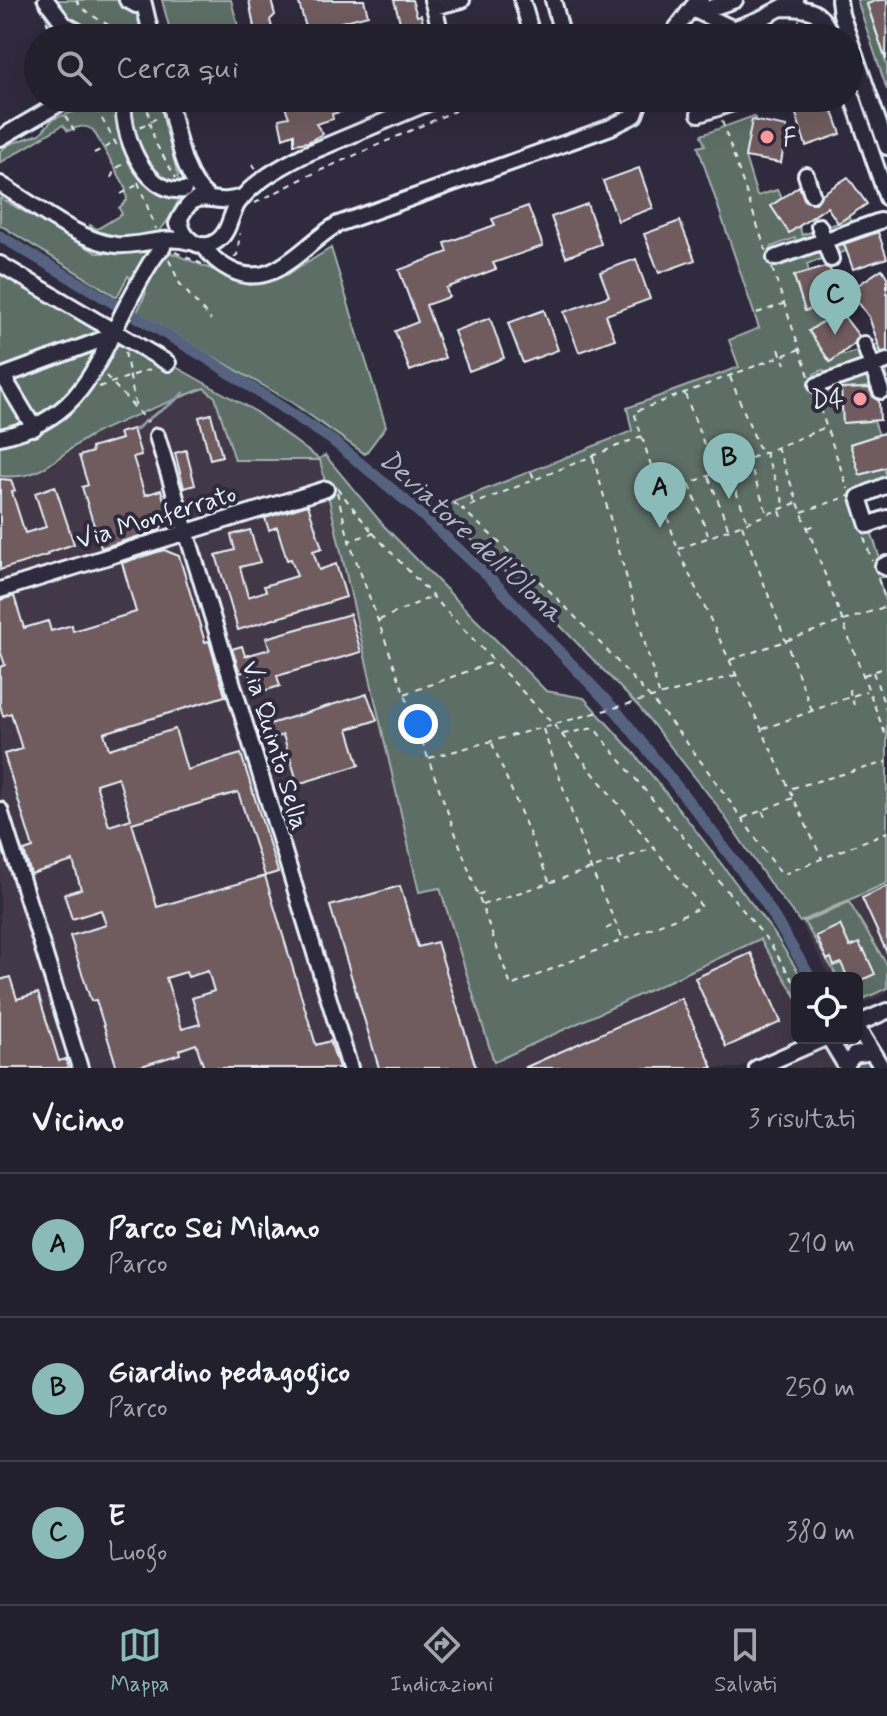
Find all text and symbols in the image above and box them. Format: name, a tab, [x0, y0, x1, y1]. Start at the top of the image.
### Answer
search box	[24, 24, 863, 112]
icon: search	[52, 46, 96, 90]
text: Cerca qui	[116, 49, 239, 88]
place label: F	[783, 122, 797, 156]
marker: F	[758, 128, 776, 146]
pin: C	[809, 269, 861, 335]
place label: D4	[811, 384, 844, 418]
marker: D4	[851, 390, 869, 408]
pin: B	[703, 433, 755, 499]
water label: Deviatore dell'Olona	[370, 442, 571, 633]
pin: A	[634, 462, 686, 528]
street label: Via Monferrato	[72, 477, 241, 558]
street label: Via Quinto Sella	[232, 657, 316, 834]
your location	[398, 704, 438, 744]
map controls	[791, 972, 863, 1044]
button: locate	[791, 972, 863, 1044]
text: Vicino	[32, 1098, 124, 1143]
text: 3 risultati	[748, 1103, 855, 1137]
text: Parco Sei Milano	[108, 1209, 319, 1248]
text: A	[49, 1228, 67, 1262]
text: 210 m	[788, 1228, 855, 1262]
text: Parco	[108, 1248, 168, 1282]
text: Giardino pedagogico	[108, 1353, 350, 1392]
text: B	[50, 1372, 66, 1406]
text: 250 m	[785, 1372, 855, 1406]
text: Parco	[108, 1392, 168, 1426]
text: E	[108, 1497, 126, 1536]
text: C	[49, 1516, 67, 1550]
text: 380 m	[786, 1516, 855, 1550]
text: Luogo	[108, 1536, 167, 1570]
tab: Mappa	[111, 1623, 169, 1699]
tab: Indicazioni	[390, 1623, 493, 1699]
tab: Salvati	[714, 1623, 776, 1699]

